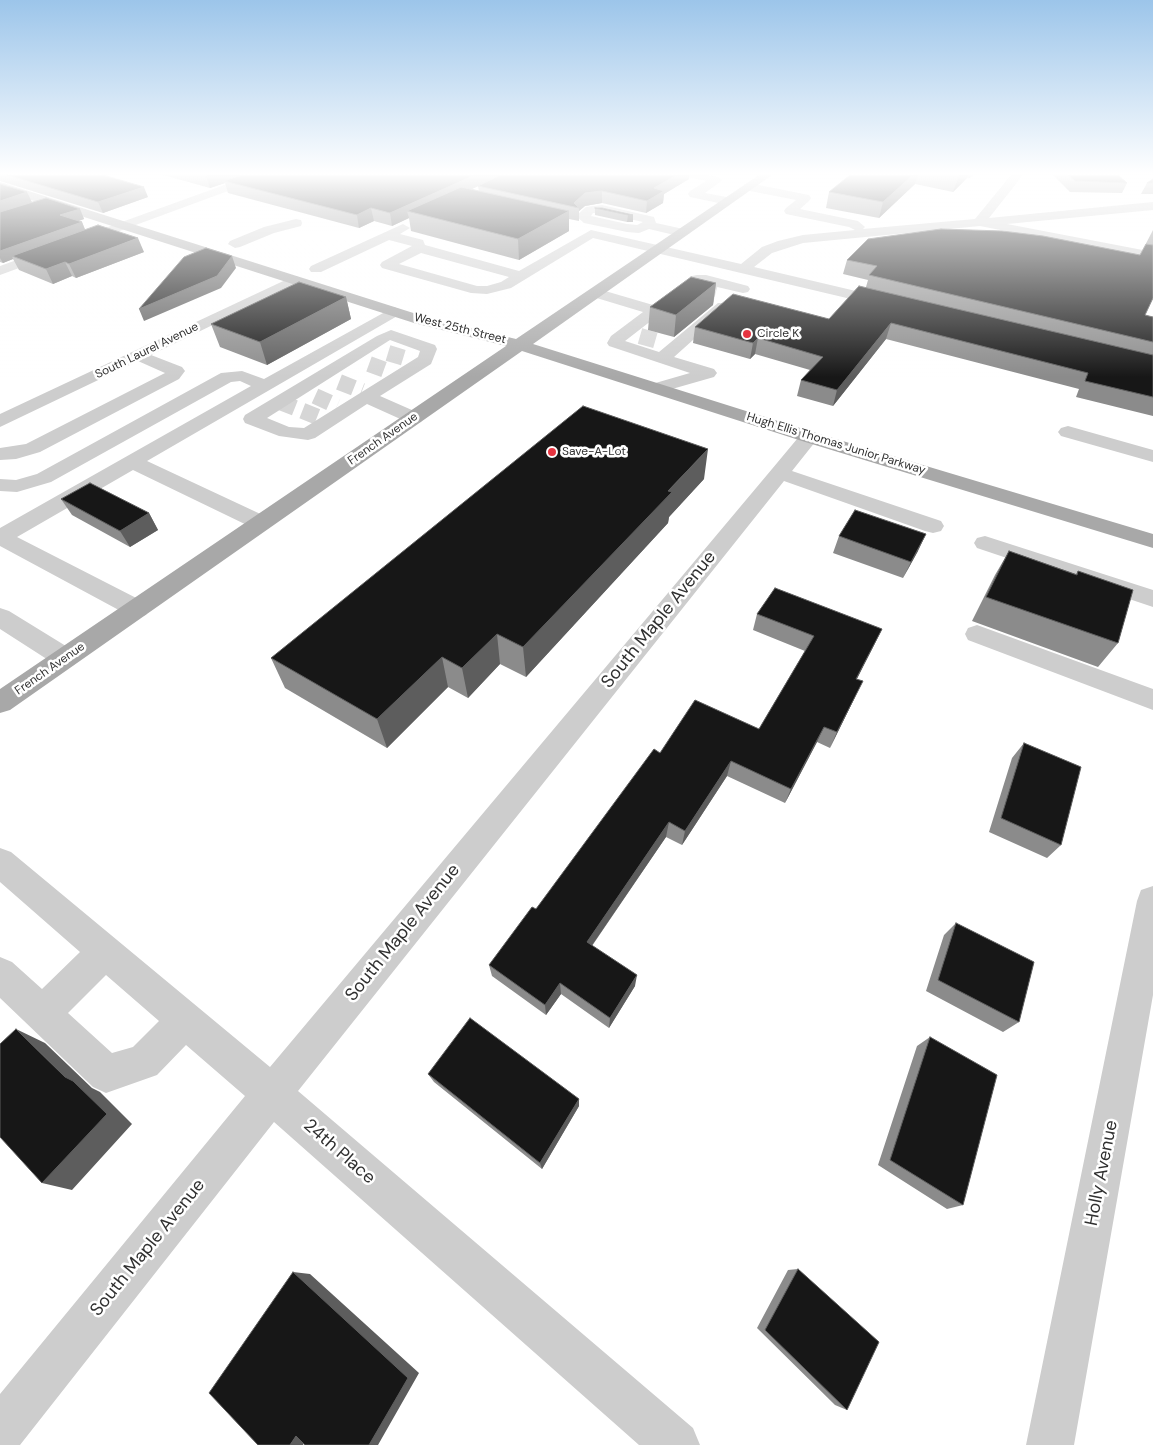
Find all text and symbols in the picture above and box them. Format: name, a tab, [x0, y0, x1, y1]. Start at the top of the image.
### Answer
street label: West 25th Street	[412, 311, 508, 347]
street label: South Laurel Avenue	[93, 320, 201, 382]
place label: Circle K	[757, 327, 799, 341]
marker: Circle K	[741, 328, 753, 340]
street label: French Avenue	[345, 410, 421, 468]
street label: Hugh Ellis Thomas Junior Parkway	[745, 410, 927, 478]
place label: Save-A-Lot	[562, 445, 626, 459]
marker: Save-A-Lot	[546, 446, 558, 458]
street label: South Maple Avenue	[597, 547, 721, 693]
street label: French Avenue	[12, 640, 88, 698]
street label: South Maple Avenue	[341, 860, 465, 1006]
street label: 24th Place	[299, 1115, 379, 1189]
street label: Holly Avenue	[1081, 1118, 1123, 1228]
street label: South Maple Avenue	[86, 1175, 210, 1321]

